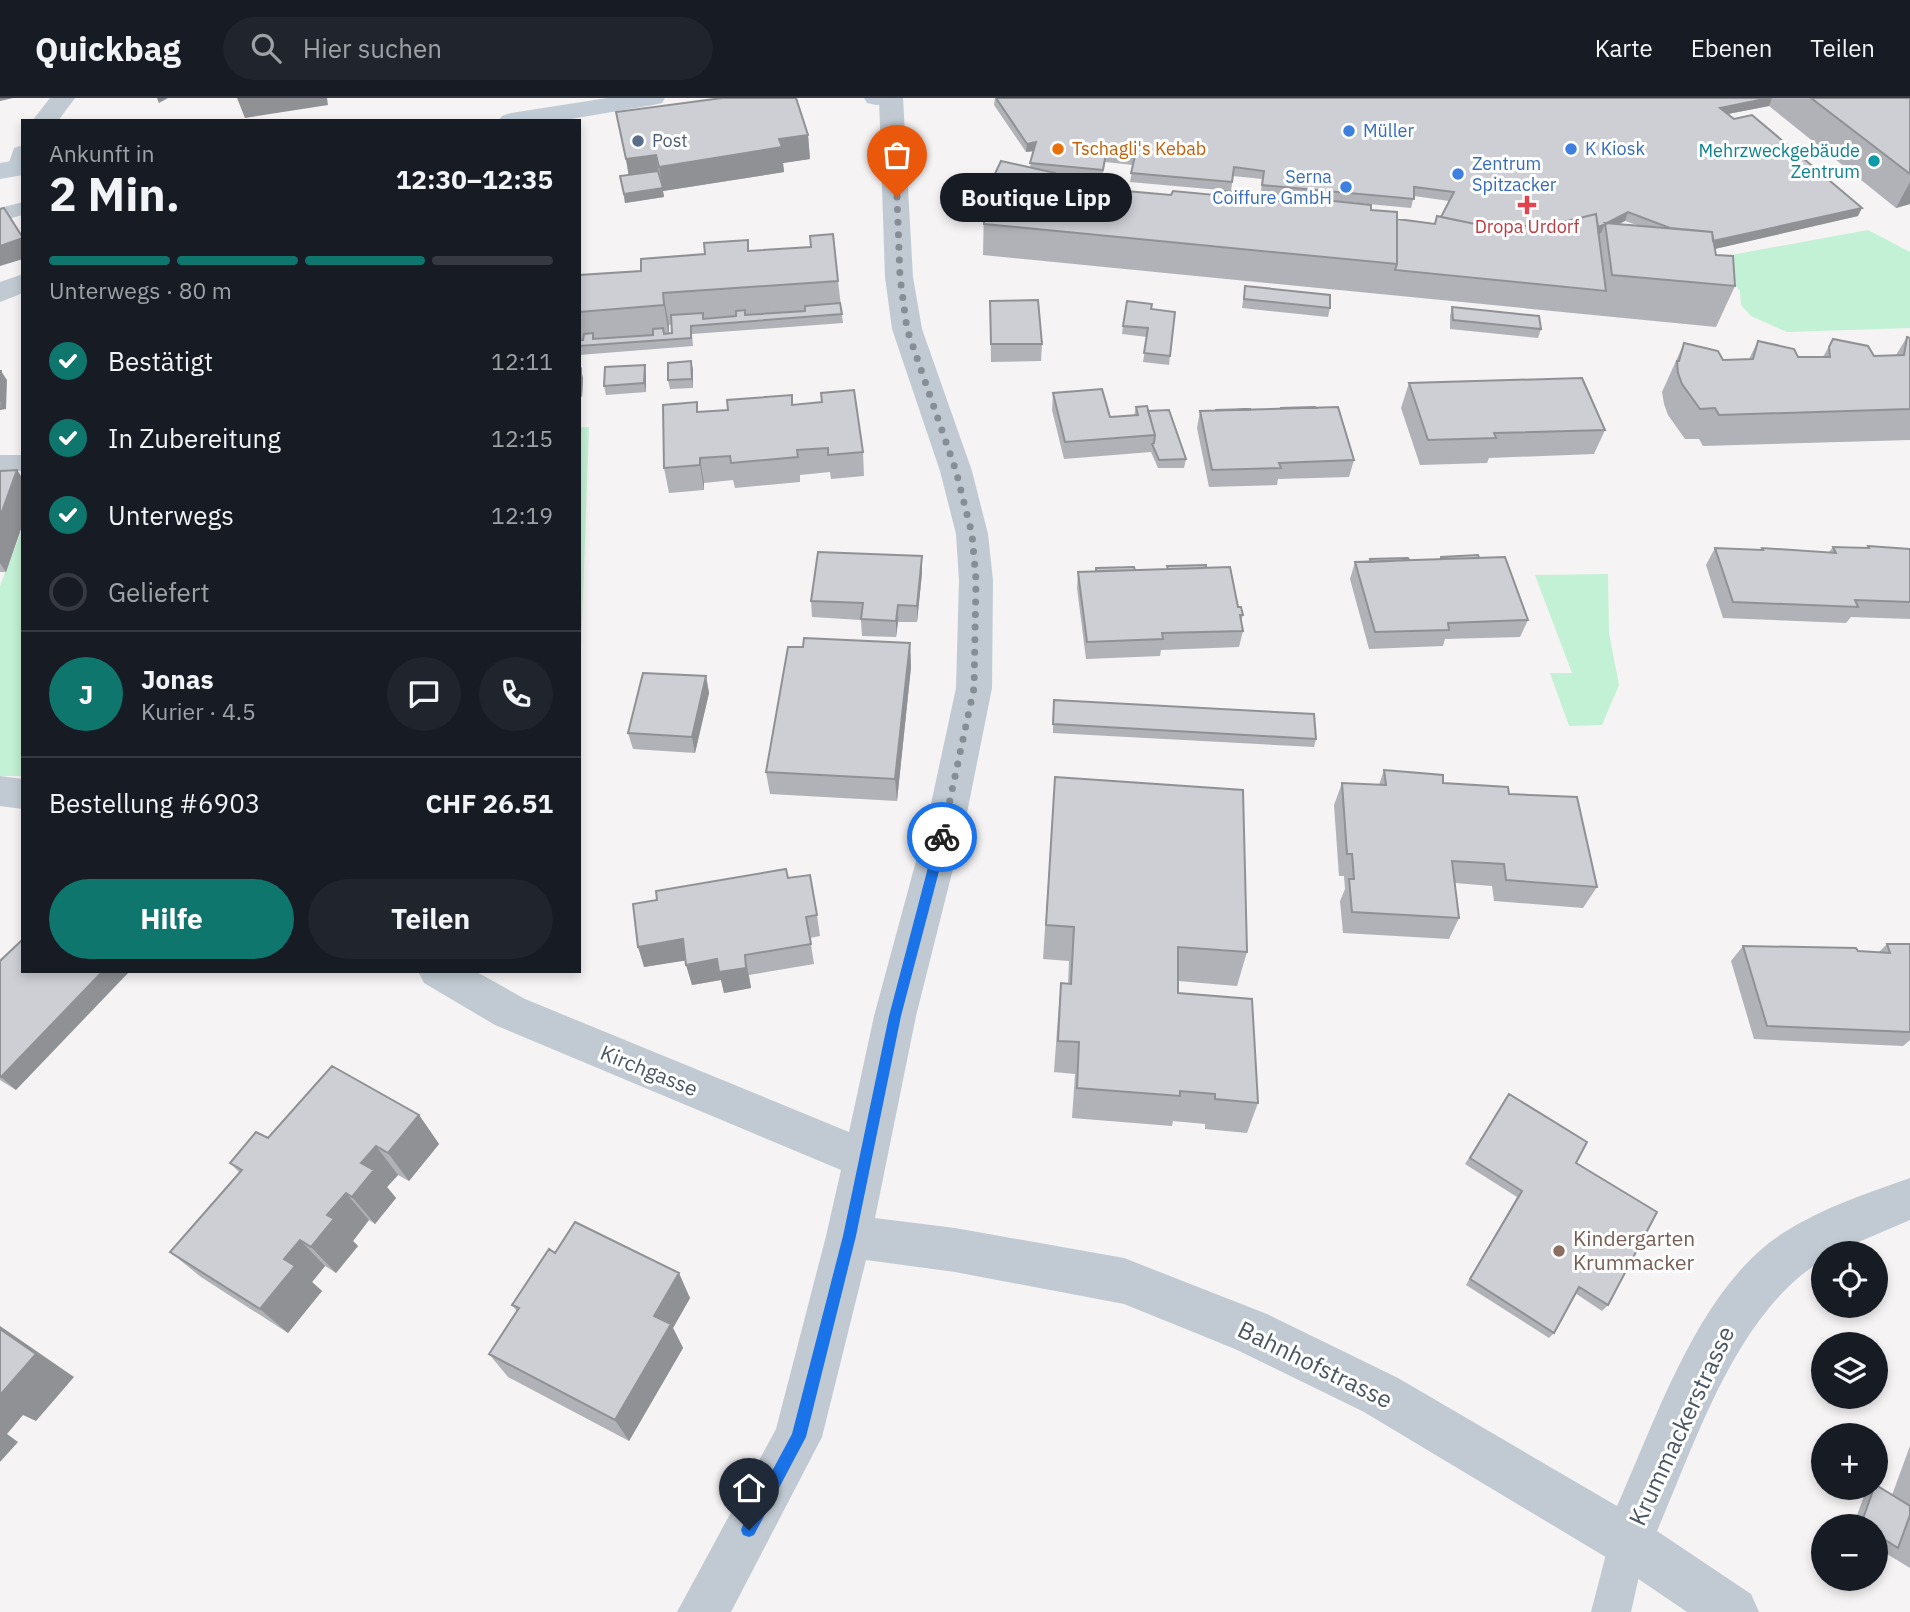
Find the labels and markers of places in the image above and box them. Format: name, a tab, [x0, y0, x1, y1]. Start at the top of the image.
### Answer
place label: Müller	[1363, 119, 1414, 142]
marker: Müller	[1341, 123, 1357, 139]
pin	[867, 125, 927, 197]
place label: Post	[652, 129, 688, 152]
marker: Post	[630, 133, 646, 149]
place label: Tschagli's Kebab	[1072, 137, 1206, 160]
place label: K Kiosk	[1585, 137, 1645, 160]
place label: Mehrzweckgebäude Zentrum	[1698, 139, 1860, 183]
marker: Tschagli's Kebab	[1050, 141, 1066, 157]
marker: K Kiosk	[1563, 141, 1579, 157]
place label: Zentrum Spitzacker	[1472, 152, 1557, 196]
marker: Mehrzweckgebäude Zentrum	[1866, 153, 1882, 169]
place label: Serna Coiffure GmbH	[1212, 165, 1332, 209]
marker: Zentrum Spitzacker	[1450, 166, 1466, 182]
callout: Boutique Lipp	[939, 172, 1132, 222]
marker: Serna Coiffure GmbH	[1338, 179, 1354, 195]
marker: Dropa Urdorf	[1519, 197, 1535, 213]
place label: Dropa Urdorf	[1475, 215, 1580, 238]
place label: Kindergarten Krummacker	[1573, 1224, 1695, 1276]
marker: Kindergarten Krummacker	[1551, 1243, 1567, 1259]
pin	[719, 1458, 779, 1530]

